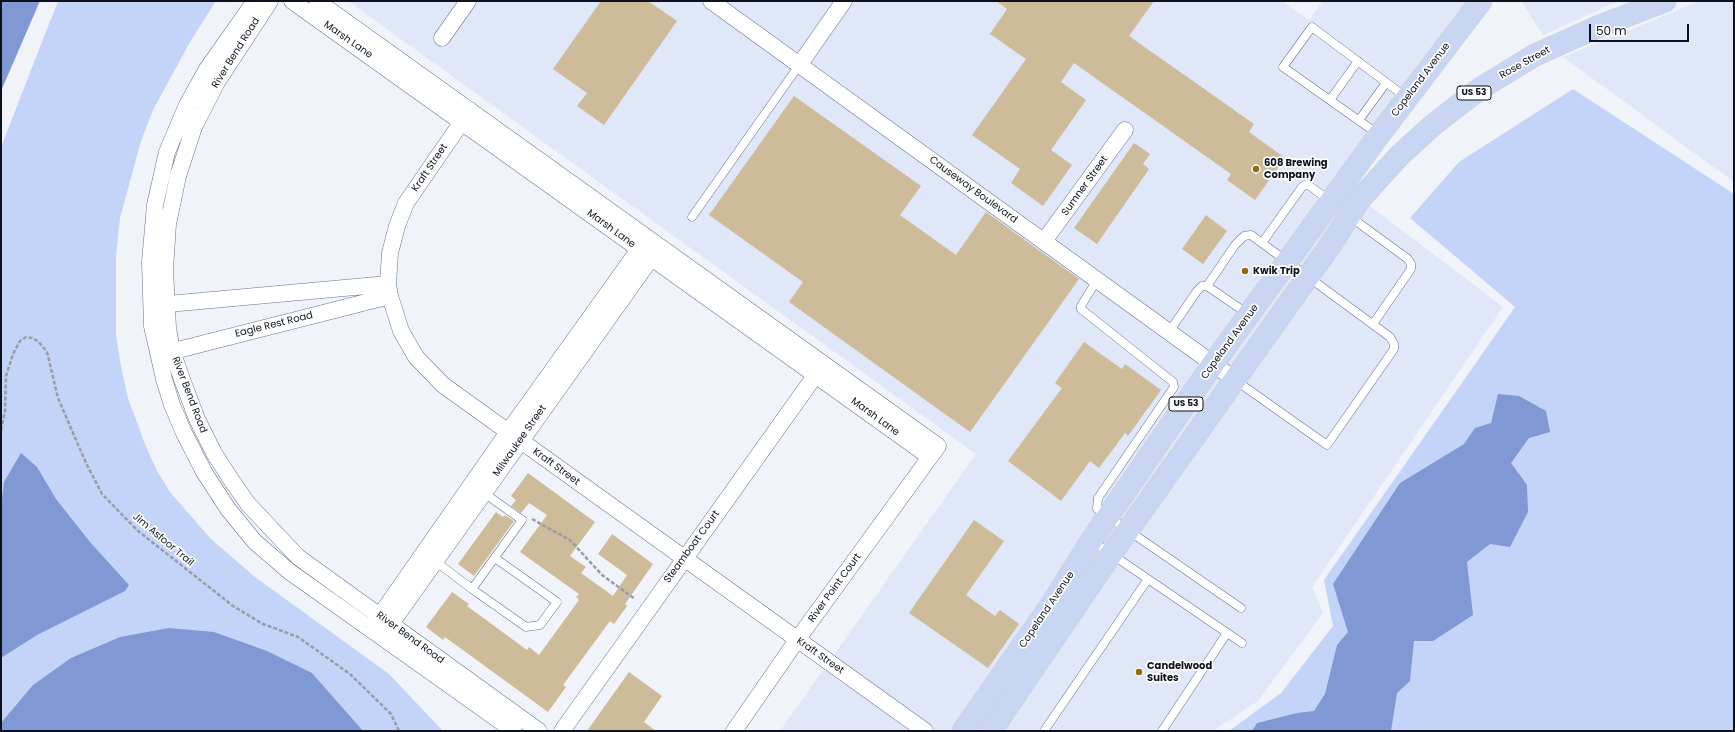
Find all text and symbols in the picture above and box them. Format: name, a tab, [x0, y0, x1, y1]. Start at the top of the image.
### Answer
street label: River Bend Road	[209, 16, 263, 90]
scale bar	[1591, 16, 1691, 42]
street label: Marsh Lane	[321, 19, 375, 61]
text: 50 m	[1596, 22, 1627, 39]
street label: Copeland Avenue	[1389, 41, 1453, 119]
street label: Rose Street	[1498, 44, 1552, 82]
road number: US 53	[1457, 86, 1491, 100]
street label: Kraft Street	[410, 142, 450, 194]
street label: Causeway Boulevard	[927, 154, 1019, 226]
street label: Sumner Street	[1059, 154, 1111, 218]
place label: 608 Brewing Company	[1264, 157, 1328, 180]
marker: 608 Brewing Company	[1251, 164, 1261, 174]
street label: Marsh Lane	[584, 207, 638, 251]
place label: Kwik Trip	[1253, 265, 1300, 277]
marker: Kwik Trip	[1240, 266, 1250, 276]
street label: Copeland Avenue	[1199, 302, 1261, 382]
street label: Eagle Rest Road	[234, 310, 314, 340]
street label: River Bend Road	[169, 355, 209, 435]
street label: Marsh Lane	[848, 395, 902, 439]
road number: US 53	[1169, 397, 1203, 411]
street label: Milwaukee Street	[491, 403, 549, 479]
street label: Kraft Street	[530, 446, 582, 488]
street label: Steamboat Court	[662, 508, 722, 586]
street label: Jim Asfoor Trail	[130, 511, 196, 569]
street label: River Point Court	[806, 551, 864, 625]
street label: Copeland Avenue	[1017, 569, 1077, 651]
street label: River Bend Road	[374, 609, 446, 667]
street label: Kraft Street	[794, 635, 846, 677]
place label: Candelwood Suites	[1147, 660, 1212, 684]
marker: Candelwood Suites	[1134, 667, 1144, 677]

